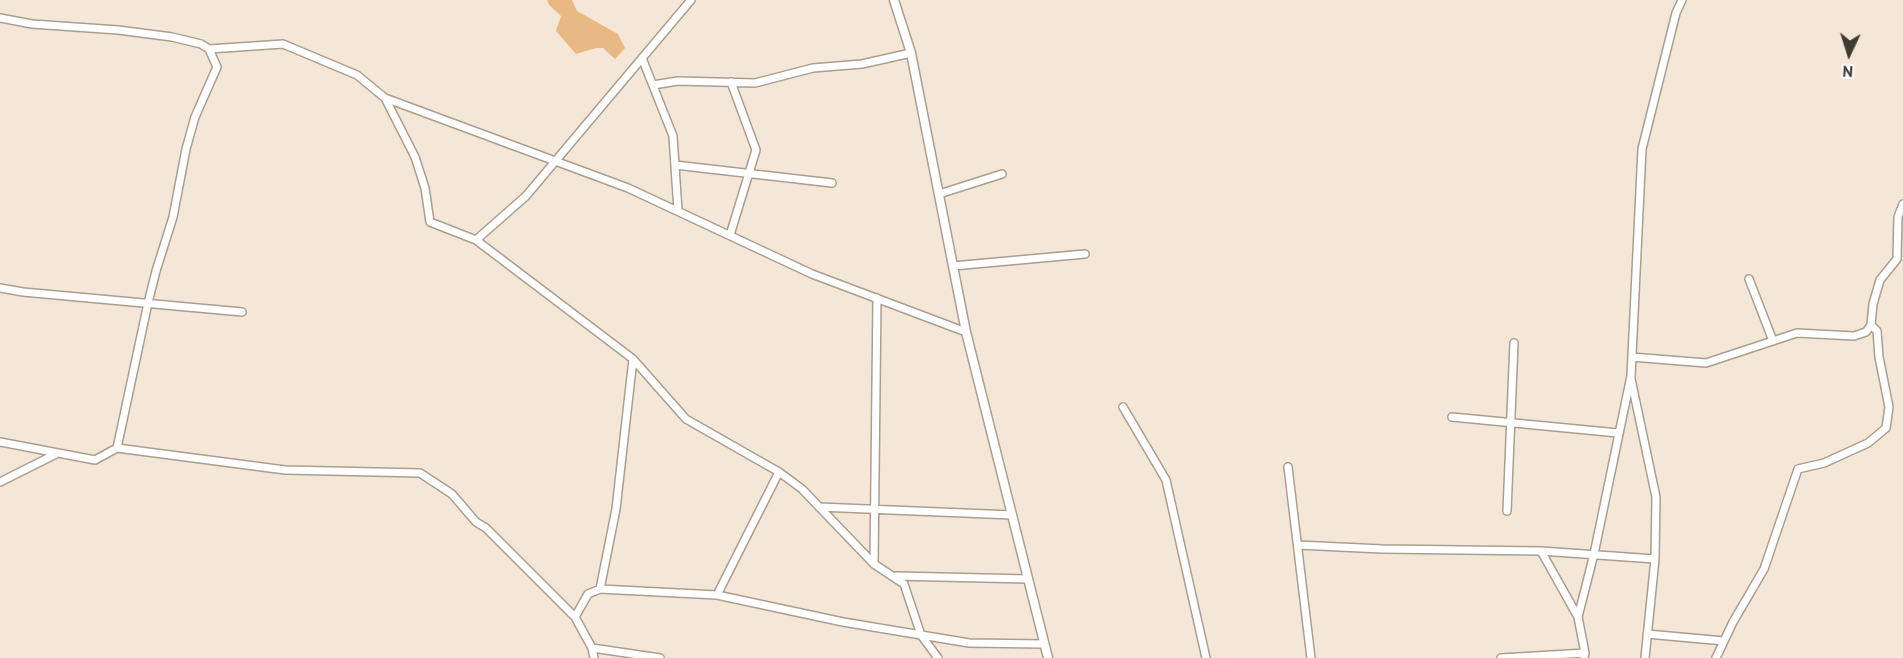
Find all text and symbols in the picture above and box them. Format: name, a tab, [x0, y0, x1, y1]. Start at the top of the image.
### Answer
north arrow	[1819, 24, 1879, 84]
text: N	[1842, 62, 1854, 82]

